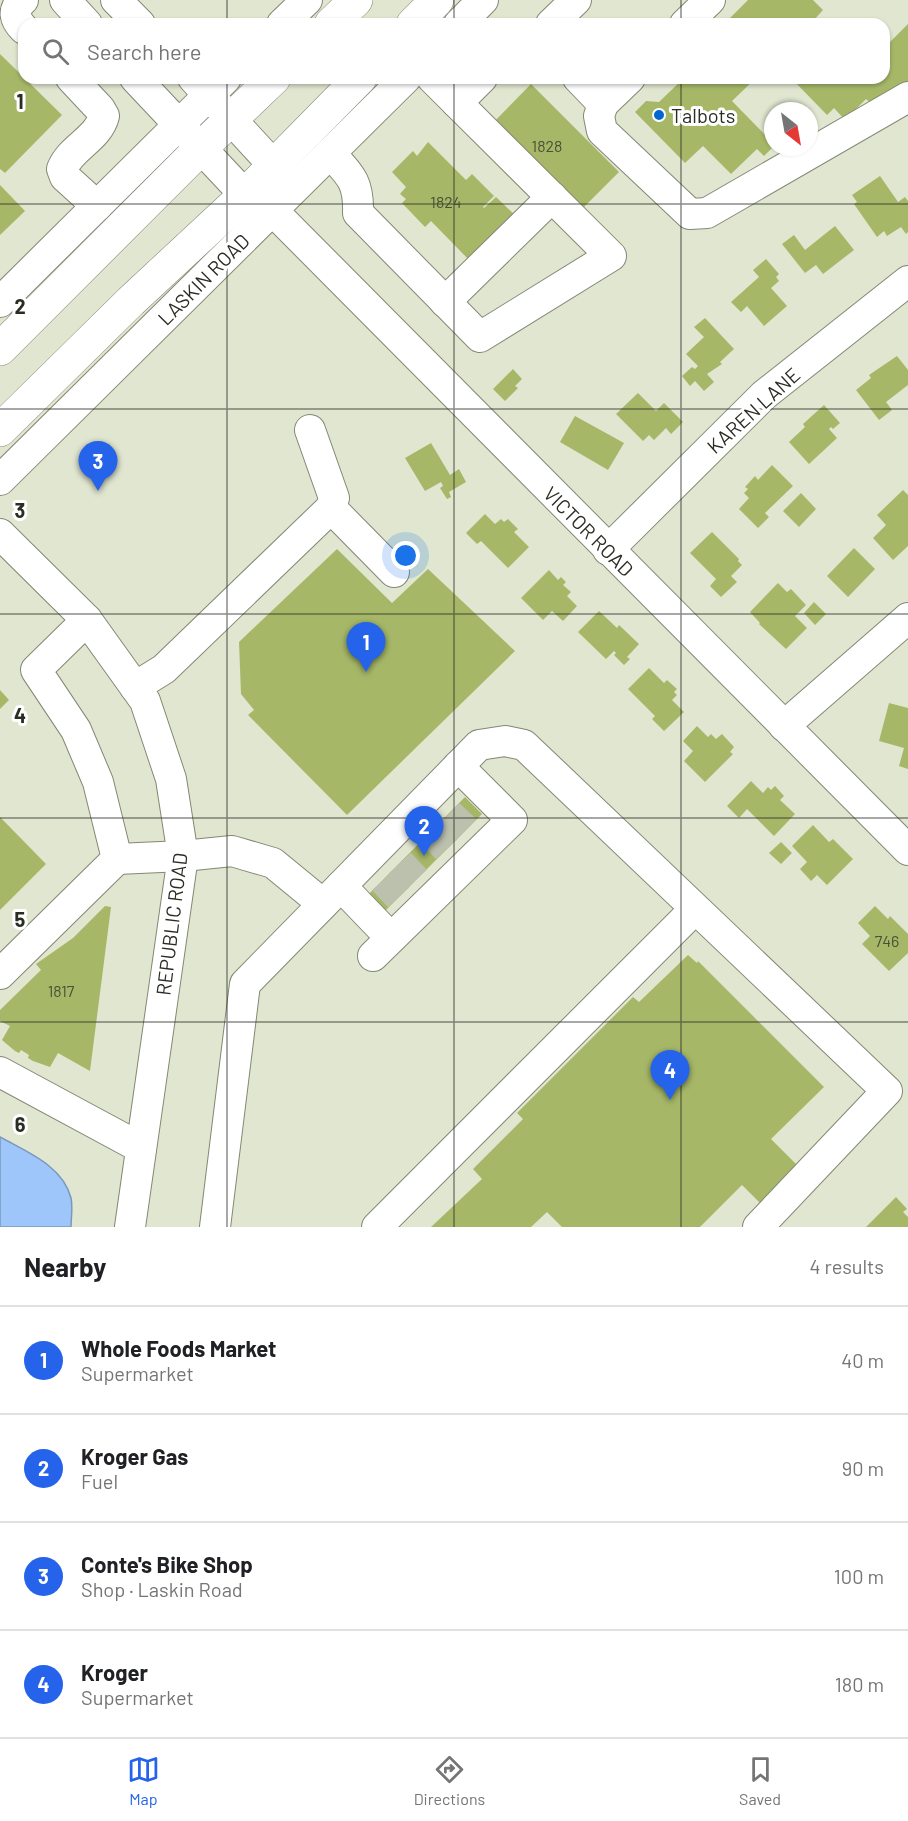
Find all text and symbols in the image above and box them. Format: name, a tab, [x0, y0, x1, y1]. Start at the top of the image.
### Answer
search box	[18, 18, 890, 84]
icon: search	[39, 35, 72, 68]
text: Search here	[87, 38, 201, 64]
text: 1	[16, 89, 24, 113]
north arrow	[764, 102, 818, 156]
place label: Talbots	[671, 103, 735, 127]
marker: Talbots	[652, 108, 666, 122]
house number: 1828	[532, 136, 562, 155]
house number: 1824	[430, 192, 462, 211]
street label: LASKIN ROAD	[152, 228, 254, 330]
text: 2	[14, 294, 26, 318]
street label: KAREN LANE	[702, 362, 804, 458]
pin: 3	[78, 442, 118, 491]
street label: VICTOR ROAD	[539, 481, 639, 581]
text: 3	[15, 498, 25, 522]
your location	[391, 541, 420, 570]
pin: 1	[346, 622, 386, 672]
text: 4	[14, 703, 26, 727]
pin: 2	[404, 806, 444, 856]
street label: REPUBLIC ROAD	[150, 851, 192, 997]
text: 5	[15, 907, 26, 931]
house number: 746	[875, 931, 899, 950]
house number: 1817	[48, 981, 75, 1000]
pin: 4	[650, 1050, 690, 1100]
text: 6	[15, 1112, 26, 1136]
text: Nearby	[24, 1251, 106, 1282]
text: 4 results	[809, 1254, 884, 1278]
text: Whole Foods Market	[81, 1335, 276, 1361]
text: 1	[40, 1348, 47, 1372]
text: 40 m	[841, 1348, 884, 1372]
text: Supermarket	[81, 1361, 194, 1385]
text: Kroger Gas	[81, 1443, 188, 1469]
text: 2	[38, 1456, 49, 1480]
text: 90 m	[842, 1456, 884, 1480]
text: Fuel	[81, 1469, 118, 1493]
text: Conte's Bike Shop	[81, 1551, 253, 1577]
text: 3	[38, 1564, 49, 1588]
text: 100 m	[834, 1564, 884, 1588]
text: Shop · Laskin Road	[81, 1577, 243, 1601]
text: Kroger	[81, 1659, 148, 1685]
text: 4	[37, 1672, 50, 1696]
text: 180 m	[835, 1672, 884, 1696]
text: Supermarket	[81, 1685, 194, 1709]
tab: Map	[127, 1753, 160, 1808]
tab: Directions	[414, 1753, 485, 1808]
tab: Saved	[739, 1753, 781, 1808]

